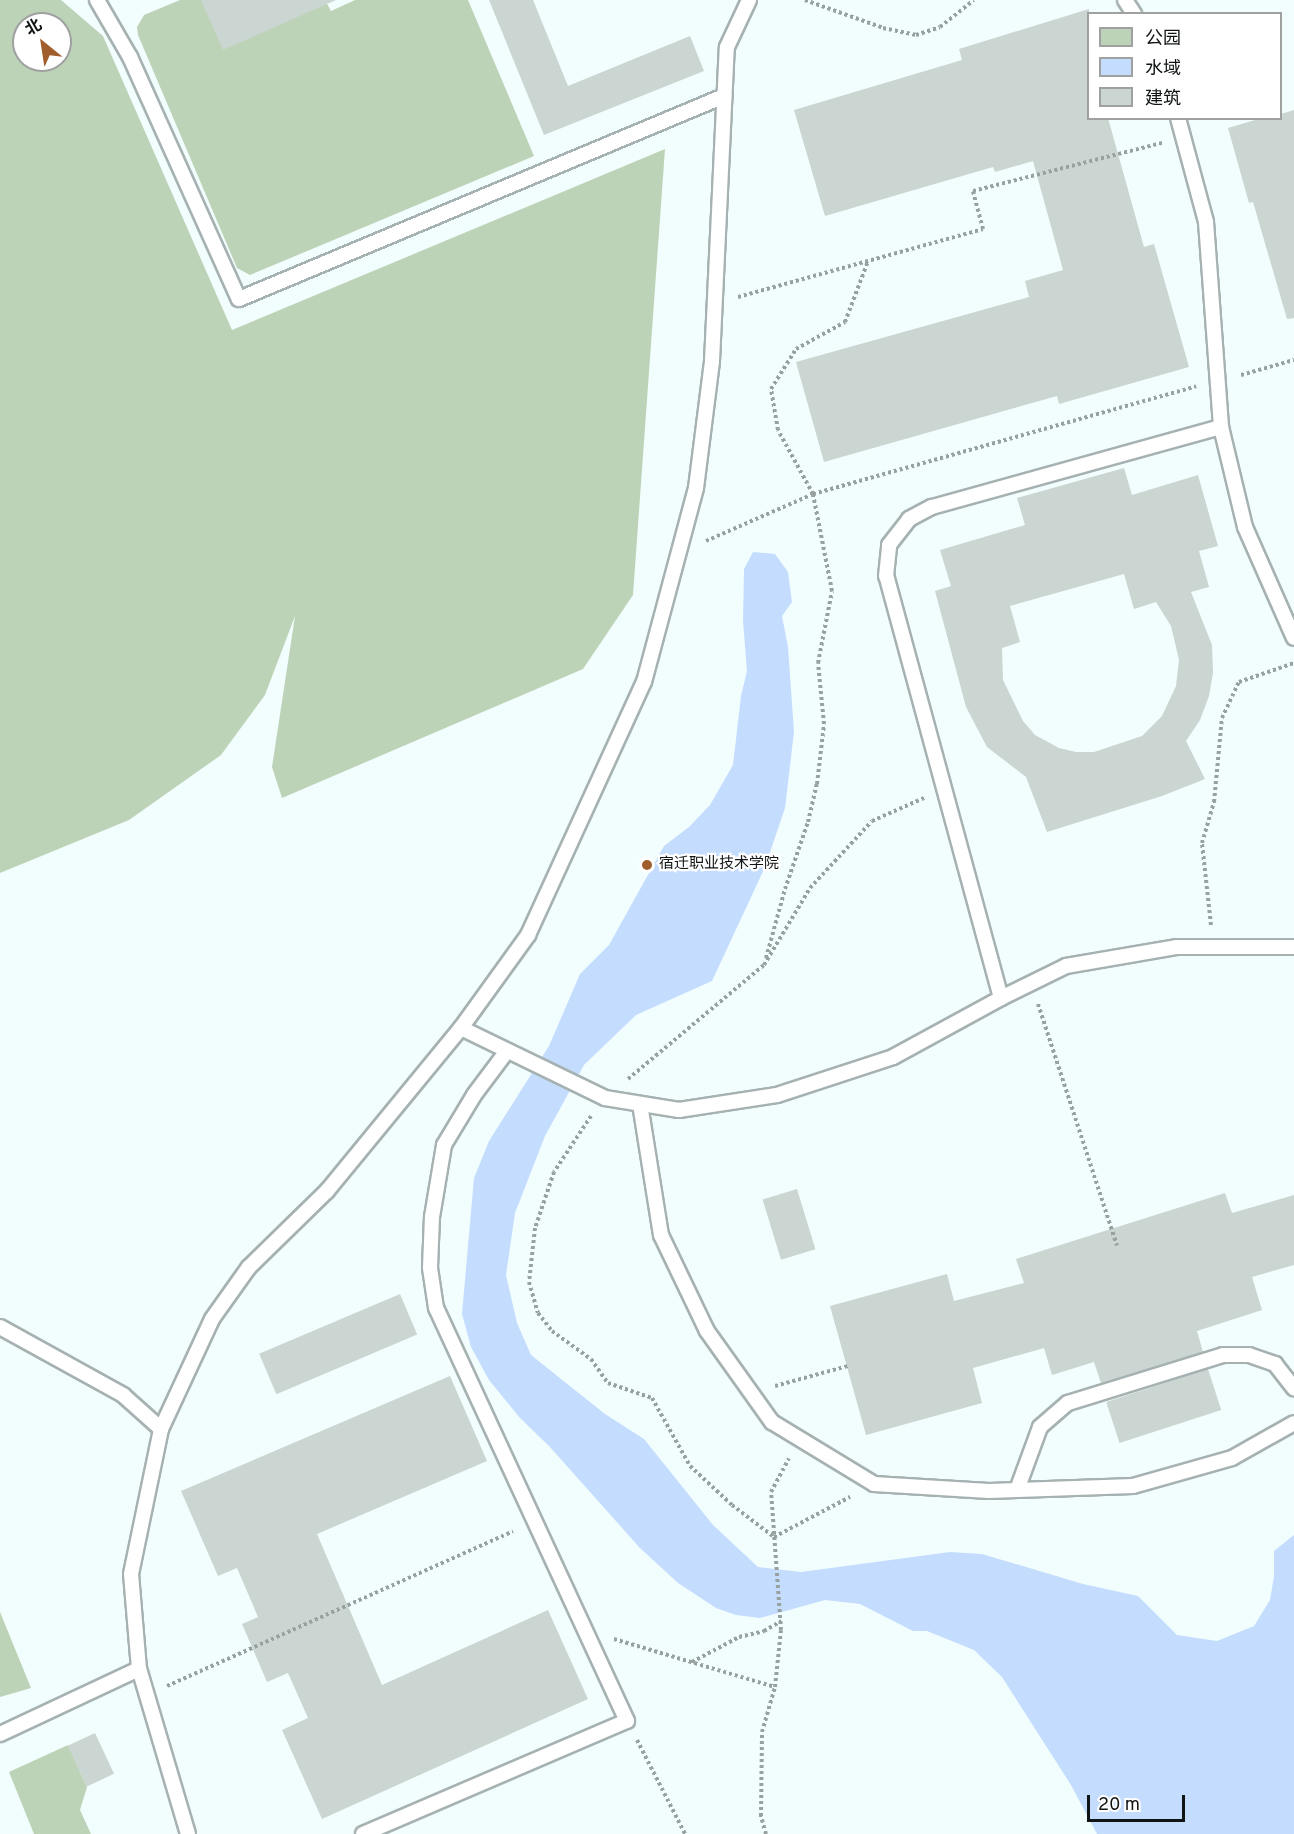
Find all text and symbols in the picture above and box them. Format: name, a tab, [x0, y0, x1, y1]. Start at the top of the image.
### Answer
north arrow	[12, 12, 72, 72]
legend	[1087, 12, 1282, 120]
text: 北	[22, 15, 46, 41]
text: 公园	[1145, 28, 1181, 51]
text: 水域	[1145, 58, 1181, 81]
text: 建筑	[1145, 88, 1181, 111]
place label: 宿迁职业技术学院	[659, 856, 779, 874]
marker: 宿迁职业技术学院	[640, 858, 654, 872]
scale bar	[1090, 1783, 1188, 1821]
text: 20 m	[1098, 1794, 1140, 1817]

